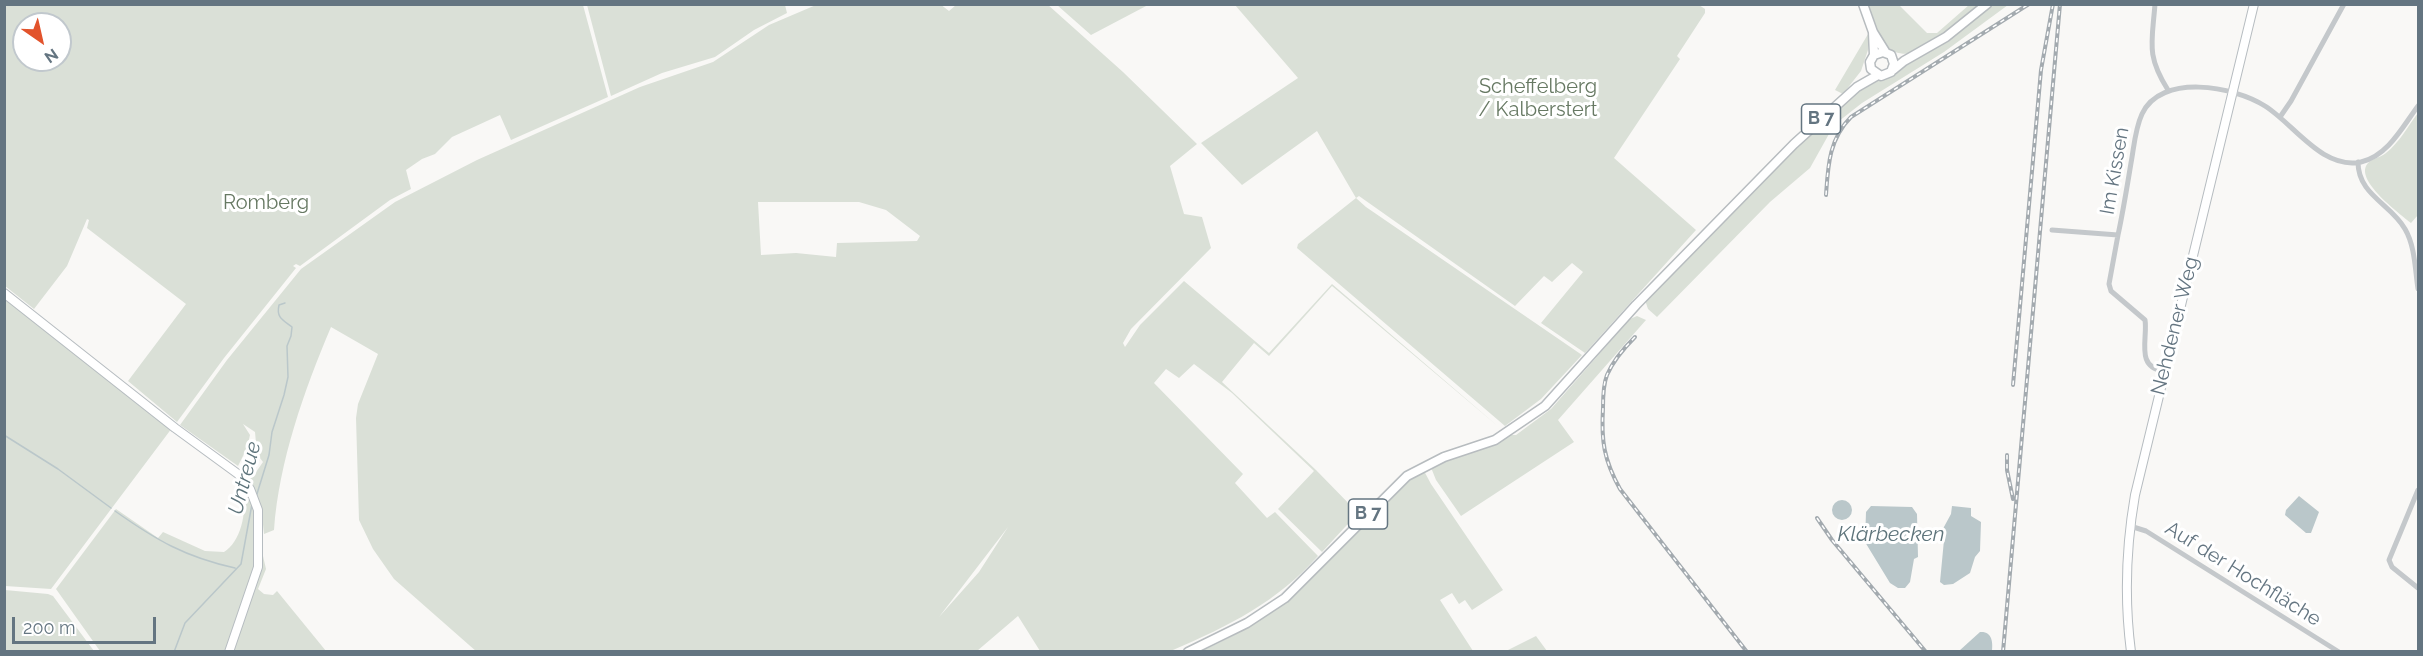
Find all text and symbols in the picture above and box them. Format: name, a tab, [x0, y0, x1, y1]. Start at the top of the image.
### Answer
north arrow	[12, 12, 72, 72]
text: N	[41, 44, 62, 67]
park label: Scheffelberg / Kalberstert	[1478, 75, 1598, 122]
road number: B 7	[1802, 104, 1840, 134]
street label: Im Kissen	[2096, 125, 2134, 217]
park label: Romberg	[223, 191, 309, 215]
street label: Nehdener Weg	[2146, 254, 2204, 398]
water label: Untreue	[223, 439, 267, 517]
road number: B 7	[1348, 499, 1388, 529]
street label: Auf der Hochfläche	[2161, 516, 2325, 632]
water label: Klärbecken	[1837, 522, 1945, 548]
scale bar	[15, 605, 159, 643]
text: 200 m	[23, 617, 76, 638]

